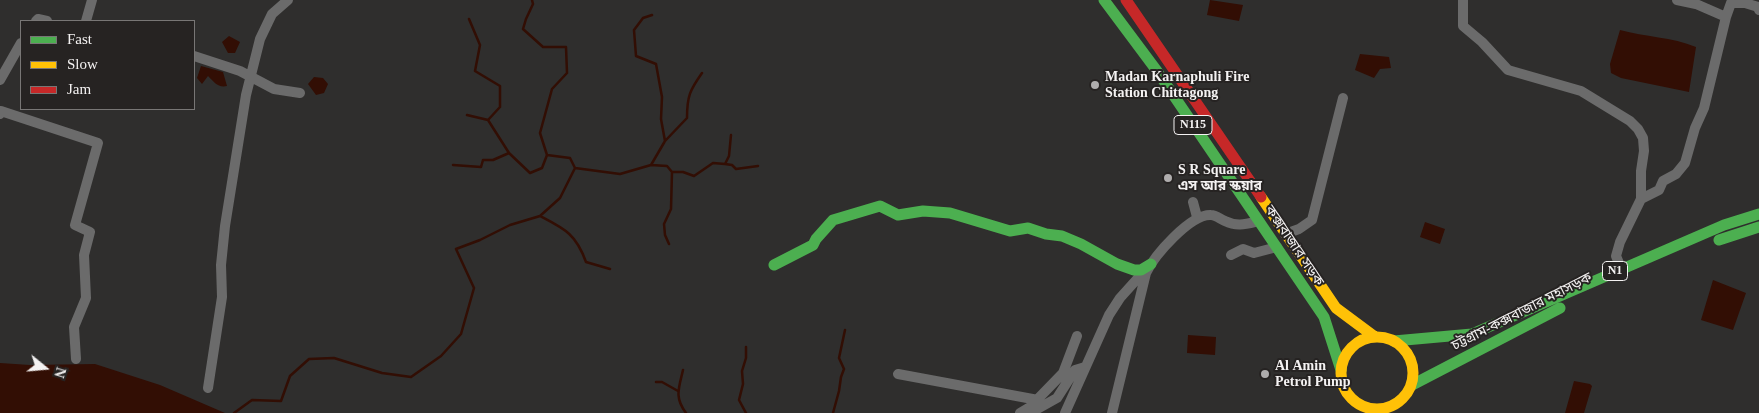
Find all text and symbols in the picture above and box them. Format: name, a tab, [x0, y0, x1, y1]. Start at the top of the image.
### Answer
legend	[20, 20, 195, 110]
text: Fast	[67, 31, 92, 47]
text: Slow	[67, 56, 98, 72]
place label: Madan Karnaphuli Fire Station Chittagong	[1105, 69, 1249, 102]
marker: Madan Karnaphuli Fire Station Chittagong	[1089, 79, 1101, 91]
text: Jam	[67, 81, 91, 97]
road number: N115	[1174, 116, 1212, 134]
place label: S R Square এস আর স্কয়ার	[1178, 162, 1262, 194]
marker: S R Square এস আর স্কয়ার	[1162, 172, 1174, 184]
street label: কক্সবাজার সড়ক	[1261, 203, 1327, 289]
road number: N1	[1602, 262, 1628, 280]
street label: চট্টগ্রাম-কক্সবাজার মহাসড়ক	[1449, 269, 1595, 355]
north arrow	[20, 343, 70, 393]
place label: Al Amin Petrol Pump	[1275, 358, 1351, 391]
text: N	[51, 365, 68, 380]
marker: Al Amin Petrol Pump	[1259, 368, 1271, 380]

